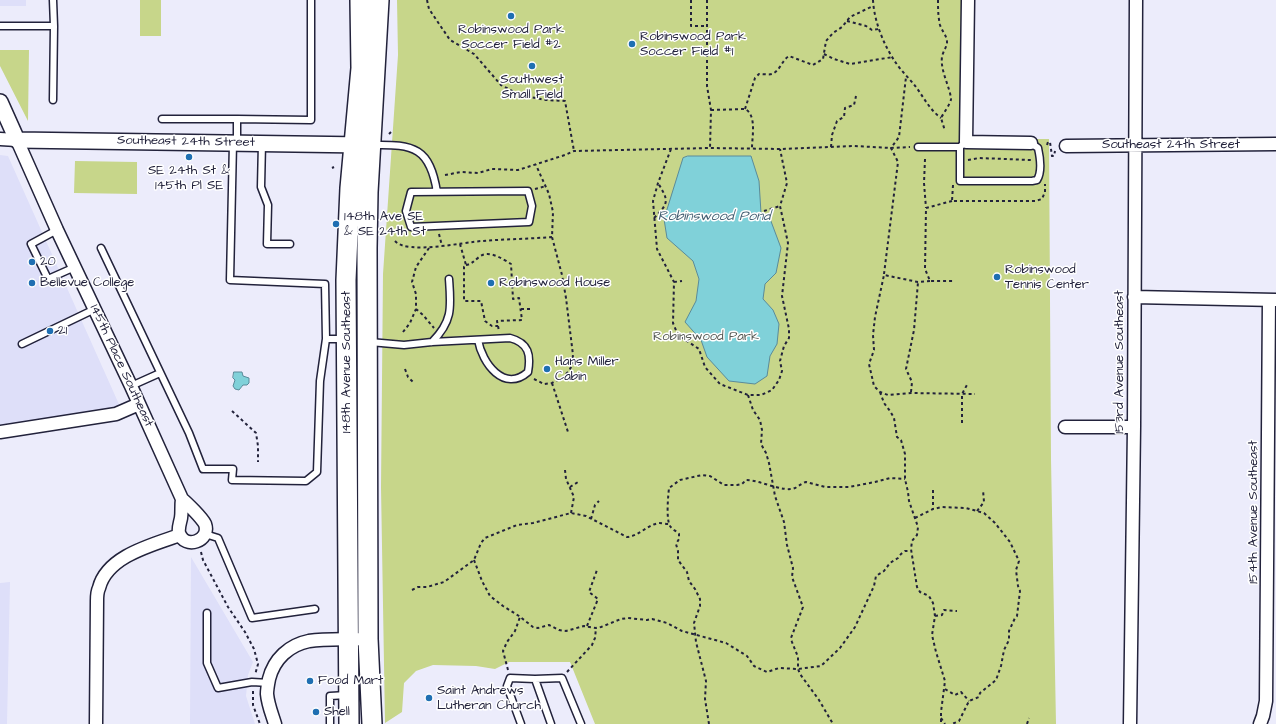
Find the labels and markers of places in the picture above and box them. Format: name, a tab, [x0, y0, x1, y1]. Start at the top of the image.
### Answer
marker: Robinswood Park Soccer Field #2	[506, 11, 516, 21]
place label: Robinswood Park Soccer Field #2	[458, 22, 564, 53]
place label: Robinswood Park Soccer Field #1	[640, 29, 746, 60]
marker: Robinswood Park Soccer Field #1	[627, 39, 637, 49]
marker: Southwest Small Field	[527, 61, 537, 71]
place label: Southwest Small Field	[500, 72, 564, 103]
marker: SE 24th St & 145th Pl SE	[184, 152, 194, 162]
place label: SE 24th St & 145th Pl SE	[148, 163, 230, 194]
place label: 148th Ave SE & SE 24th St	[344, 209, 426, 240]
marker: 148th Ave SE & SE 24th St	[331, 219, 341, 229]
place label: 20	[40, 254, 56, 270]
marker: 20	[27, 257, 37, 267]
place label: Robinswood Tennis Center	[1005, 262, 1089, 293]
marker: Robinswood Tennis Center	[992, 272, 1002, 282]
place label: Bellevue College	[40, 275, 134, 291]
place label: Robinswood House	[499, 275, 610, 291]
marker: Bellevue College	[27, 278, 37, 288]
marker: Robinswood House	[486, 278, 496, 288]
place label: 21	[58, 323, 67, 339]
marker: 21	[45, 326, 55, 336]
place label: Hans Miller Cabin	[555, 354, 619, 385]
marker: Hans Miller Cabin	[542, 364, 552, 374]
place label: Food Mart	[318, 673, 383, 689]
marker: Food Mart	[305, 676, 315, 686]
place label: Saint Andrews Lutheran Church	[437, 683, 541, 714]
marker: Saint Andrews Lutheran Church	[424, 693, 434, 703]
place label: Shell	[324, 704, 350, 720]
marker: Shell	[311, 707, 321, 717]

